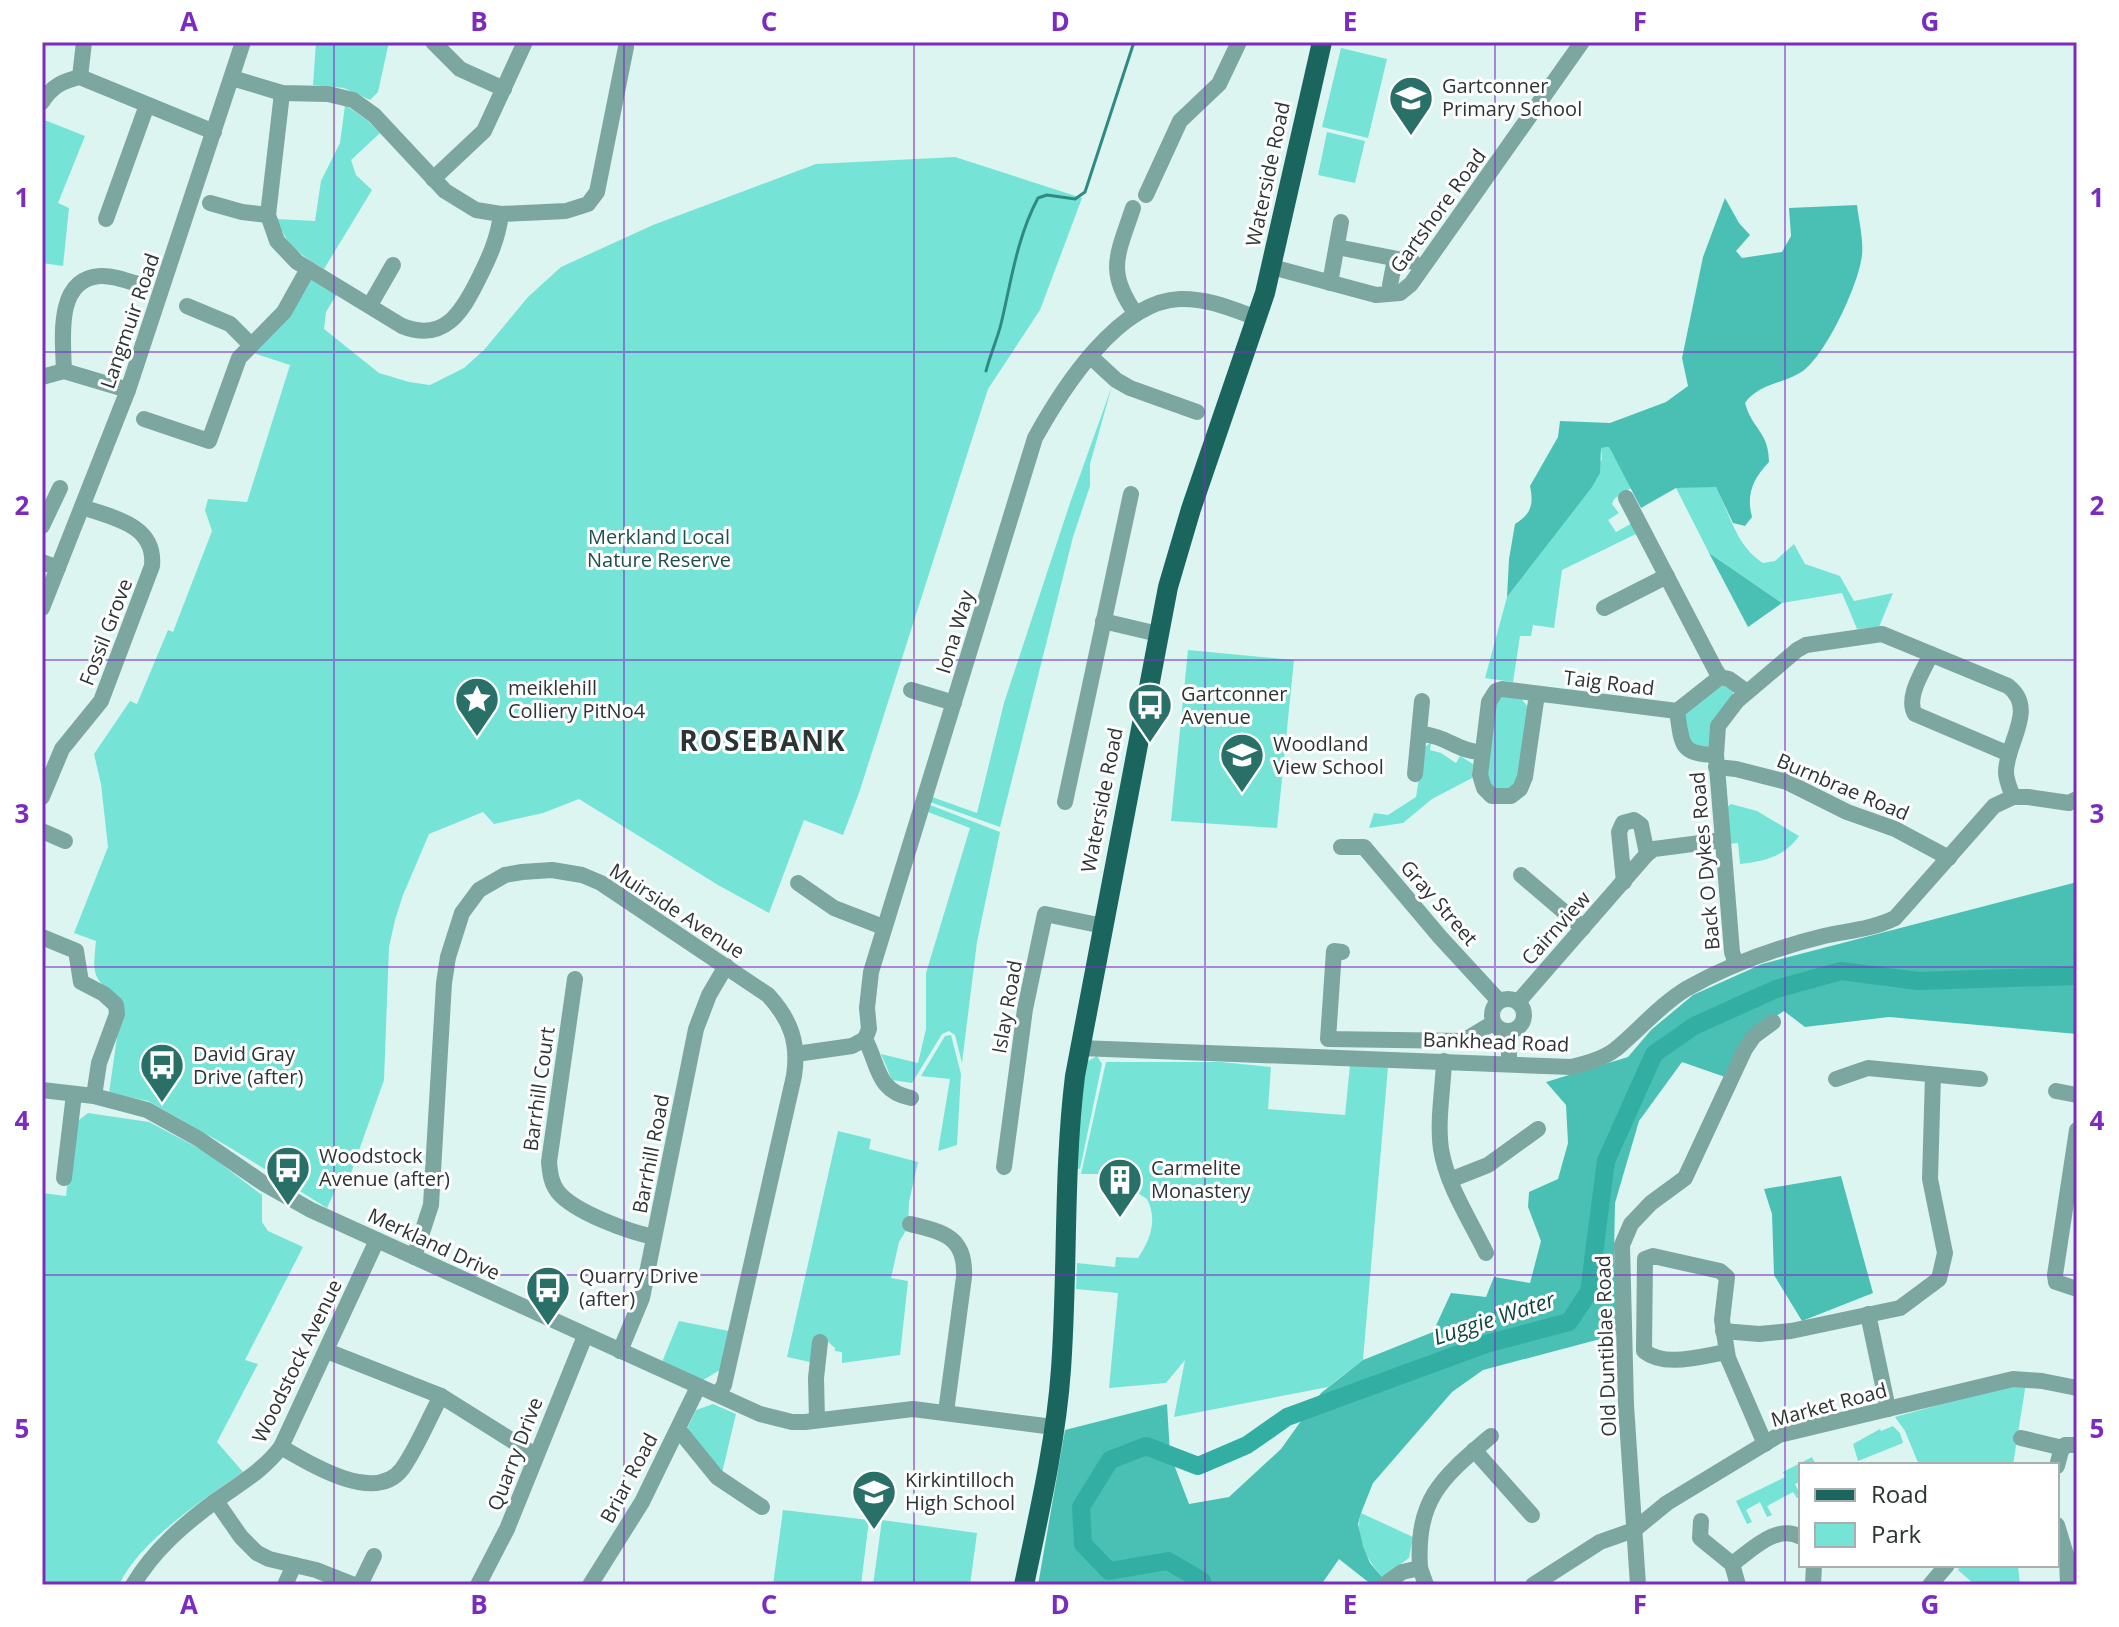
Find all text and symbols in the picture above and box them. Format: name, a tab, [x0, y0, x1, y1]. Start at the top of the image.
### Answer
text: A	[180, 3, 198, 39]
text: B	[470, 3, 488, 39]
text: C	[761, 3, 777, 39]
text: D	[1050, 3, 1070, 39]
text: E	[1343, 3, 1357, 39]
text: F	[1633, 3, 1647, 39]
text: G	[1921, 3, 1939, 39]
place label: Gartconner Primary School	[1442, 72, 1582, 122]
school or university icon: Gartconner Primary School	[1387, 74, 1435, 137]
street label: Waterside Road	[1239, 99, 1296, 249]
street label: Gartshore Road	[1383, 143, 1492, 278]
text: 1	[15, 179, 29, 215]
text: 1	[2090, 179, 2104, 215]
street label: Langmuir Road	[94, 249, 165, 392]
text: 2	[15, 487, 30, 523]
text: 2	[2090, 487, 2105, 523]
park label: Merkland Local Nature Reserve	[587, 523, 731, 573]
street label: Fossil Grove	[73, 574, 138, 689]
street label: Iona Way	[929, 586, 980, 677]
street label: Taig Road	[1562, 664, 1656, 701]
place label: meiklehill Colliery PitNo4	[508, 674, 646, 724]
place icon: meiklehill Colliery PitNo4	[453, 675, 501, 738]
place label: Gartconner Avenue	[1181, 680, 1288, 730]
bus stop icon: Gartconner Avenue	[1126, 681, 1174, 744]
district label: ROSEBANK	[679, 721, 847, 759]
street label: Waterside Road	[1074, 725, 1129, 875]
place label: Woodland View School	[1273, 730, 1384, 780]
school or university icon: Woodland View School	[1218, 731, 1266, 794]
street label: Burnbrae Road	[1773, 747, 1914, 827]
street label: Back O Dykes Road	[1683, 771, 1726, 951]
text: 3	[15, 795, 29, 831]
text: 3	[2090, 795, 2104, 831]
street label: Gray Street	[1395, 854, 1484, 951]
street label: Muirside Avenue	[604, 857, 750, 964]
street label: Cairnview	[1515, 884, 1596, 971]
street label: Islay Road	[985, 958, 1028, 1056]
street label: Barrhill Court	[516, 1025, 561, 1153]
street label: Bankhead Road	[1422, 1025, 1570, 1058]
place label: David Gray Drive (after)	[193, 1040, 303, 1090]
bus stop icon: David Gray Drive (after)	[138, 1041, 186, 1104]
street label: Barrhill Road	[626, 1092, 675, 1216]
text: 4	[15, 1102, 30, 1138]
text: 4	[2090, 1102, 2105, 1138]
place label: Woodstock Avenue (after)	[319, 1142, 450, 1192]
bus stop icon: Woodstock Avenue (after)	[264, 1144, 312, 1207]
place label: Carmelite Monastery	[1151, 1154, 1251, 1204]
building icon: Carmelite Monastery	[1096, 1156, 1144, 1219]
street label: Merkland Drive	[364, 1201, 505, 1286]
street label: Old Duntiblae Road	[1589, 1255, 1622, 1437]
place label: Quarry Drive (after)	[579, 1262, 698, 1312]
bus stop icon: Quarry Drive (after)	[524, 1264, 572, 1327]
street label: Woodstock Avenue	[245, 1275, 348, 1447]
water label: Luggie Water	[1429, 1283, 1560, 1351]
street label: Market Road	[1768, 1376, 1890, 1433]
street label: Quarry Drive	[481, 1393, 549, 1514]
text: 5	[15, 1410, 29, 1446]
text: 5	[2090, 1410, 2104, 1446]
street label: Briar Road	[594, 1428, 664, 1528]
legend	[1799, 1463, 2059, 1567]
place label: Kirkintilloch High School	[905, 1466, 1015, 1516]
school or university icon: Kirkintilloch High School	[850, 1468, 898, 1531]
text: Road	[1871, 1477, 1928, 1510]
text: Park	[1871, 1517, 1922, 1550]
text: A	[180, 1586, 198, 1622]
text: B	[470, 1586, 488, 1622]
text: C	[761, 1586, 777, 1622]
text: D	[1050, 1586, 1070, 1622]
text: E	[1343, 1586, 1357, 1622]
text: F	[1633, 1586, 1647, 1622]
text: G	[1921, 1586, 1939, 1622]

